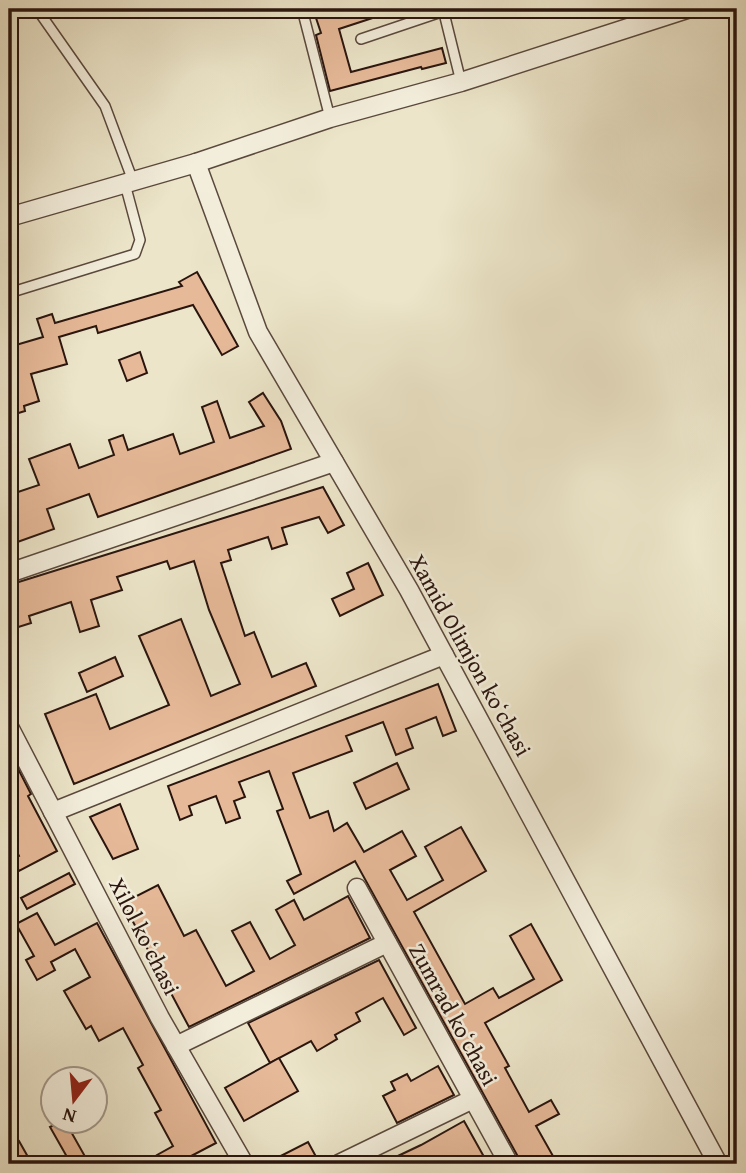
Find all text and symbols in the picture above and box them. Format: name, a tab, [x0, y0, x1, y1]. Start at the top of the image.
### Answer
street label: Xamid Olimjon koʻchasi	[402, 548, 540, 762]
street label: Xilol koʻchasi	[101, 872, 189, 1000]
street label: Zumrad koʻchasi	[401, 937, 507, 1091]
north arrow	[38, 1064, 108, 1134]
text: N	[59, 1101, 79, 1132]

